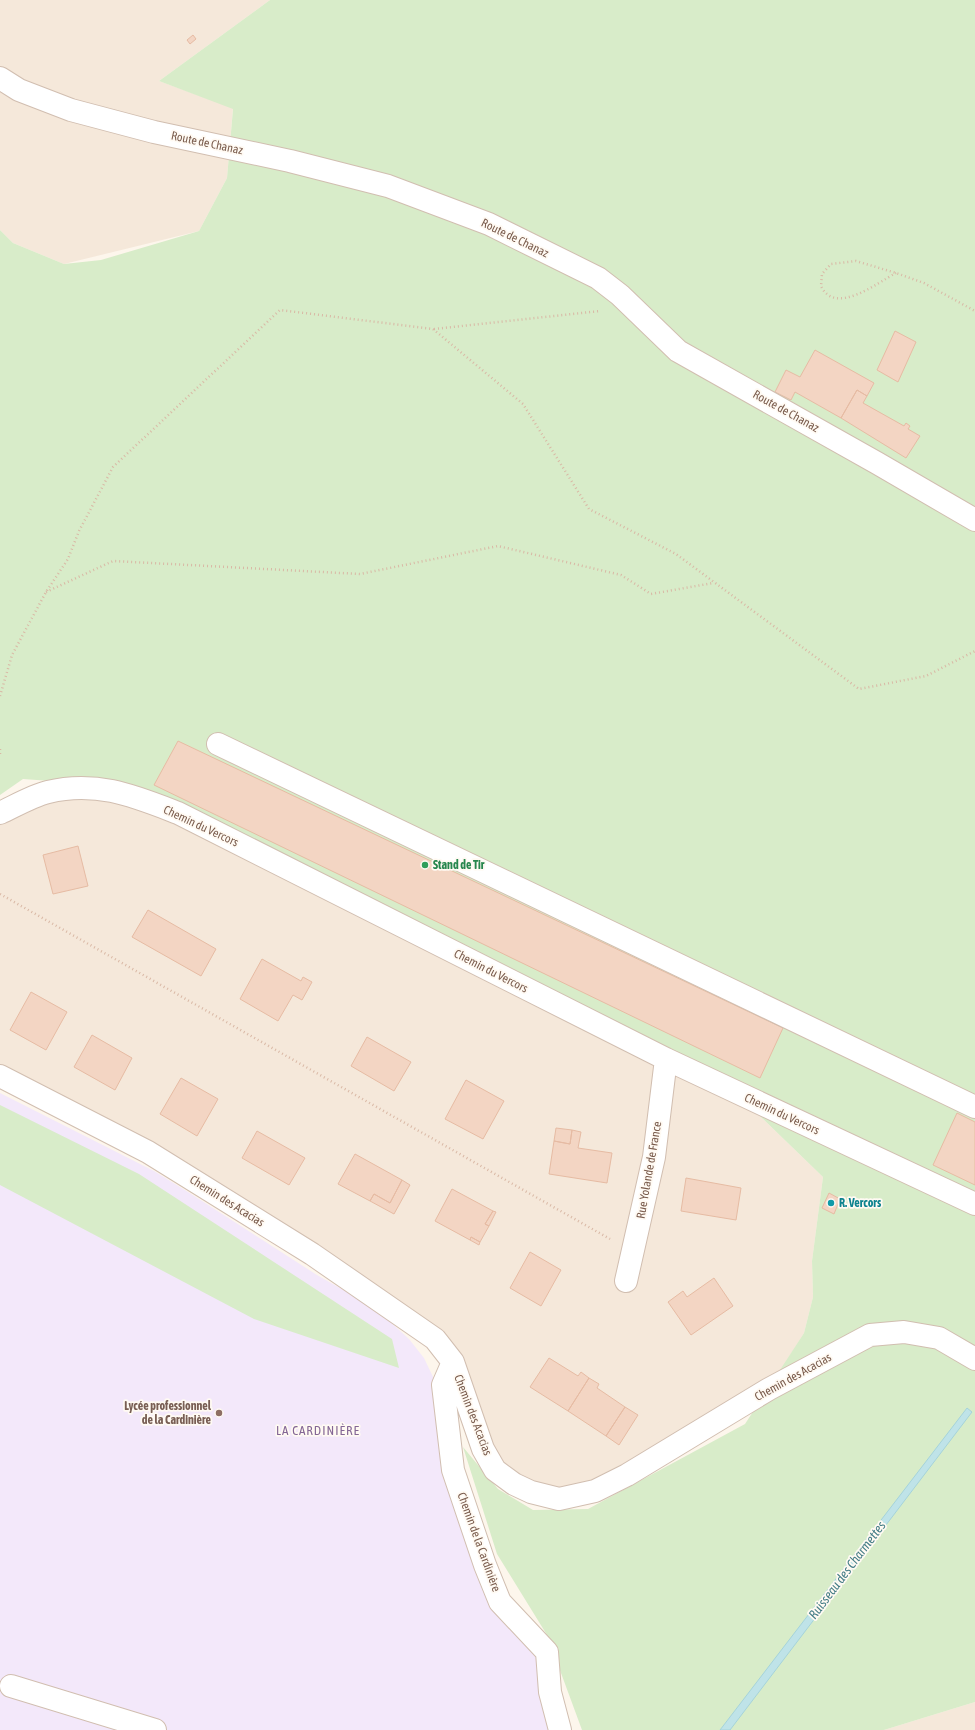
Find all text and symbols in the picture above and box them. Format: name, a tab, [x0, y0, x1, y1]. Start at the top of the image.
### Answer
street label: Route de Chanaz	[170, 129, 245, 158]
street label: Route de Chanaz	[479, 216, 552, 261]
street label: Route de Chanaz	[751, 387, 822, 435]
street label: Chemin du Vercors	[161, 803, 241, 849]
place label: Stand de Tir	[433, 858, 485, 872]
marker: Stand de Tir	[420, 860, 430, 870]
street label: Chemin du Vercors	[452, 946, 530, 996]
street label: Chemin du Vercors	[742, 1091, 822, 1137]
street label: Rue Yolande de France	[634, 1120, 664, 1220]
street label: Chemin des Acacias	[187, 1172, 267, 1230]
place label: R. Vercors	[839, 1196, 882, 1210]
marker: R. Vercors	[826, 1198, 836, 1208]
street label: Chemin des Acacias	[752, 1350, 834, 1404]
street label: Chemin des Acacias	[451, 1373, 495, 1457]
place label: Lycée professionnel de la Cardinière	[124, 1399, 212, 1427]
marker: Lycée professionnel de la Cardinière	[214, 1408, 224, 1418]
district label: LA CARDINIÈRE	[276, 1423, 360, 1438]
street label: Chemin de la Cardinière	[455, 1490, 503, 1594]
water label: Ruisseau des Charmettes	[805, 1518, 889, 1622]

